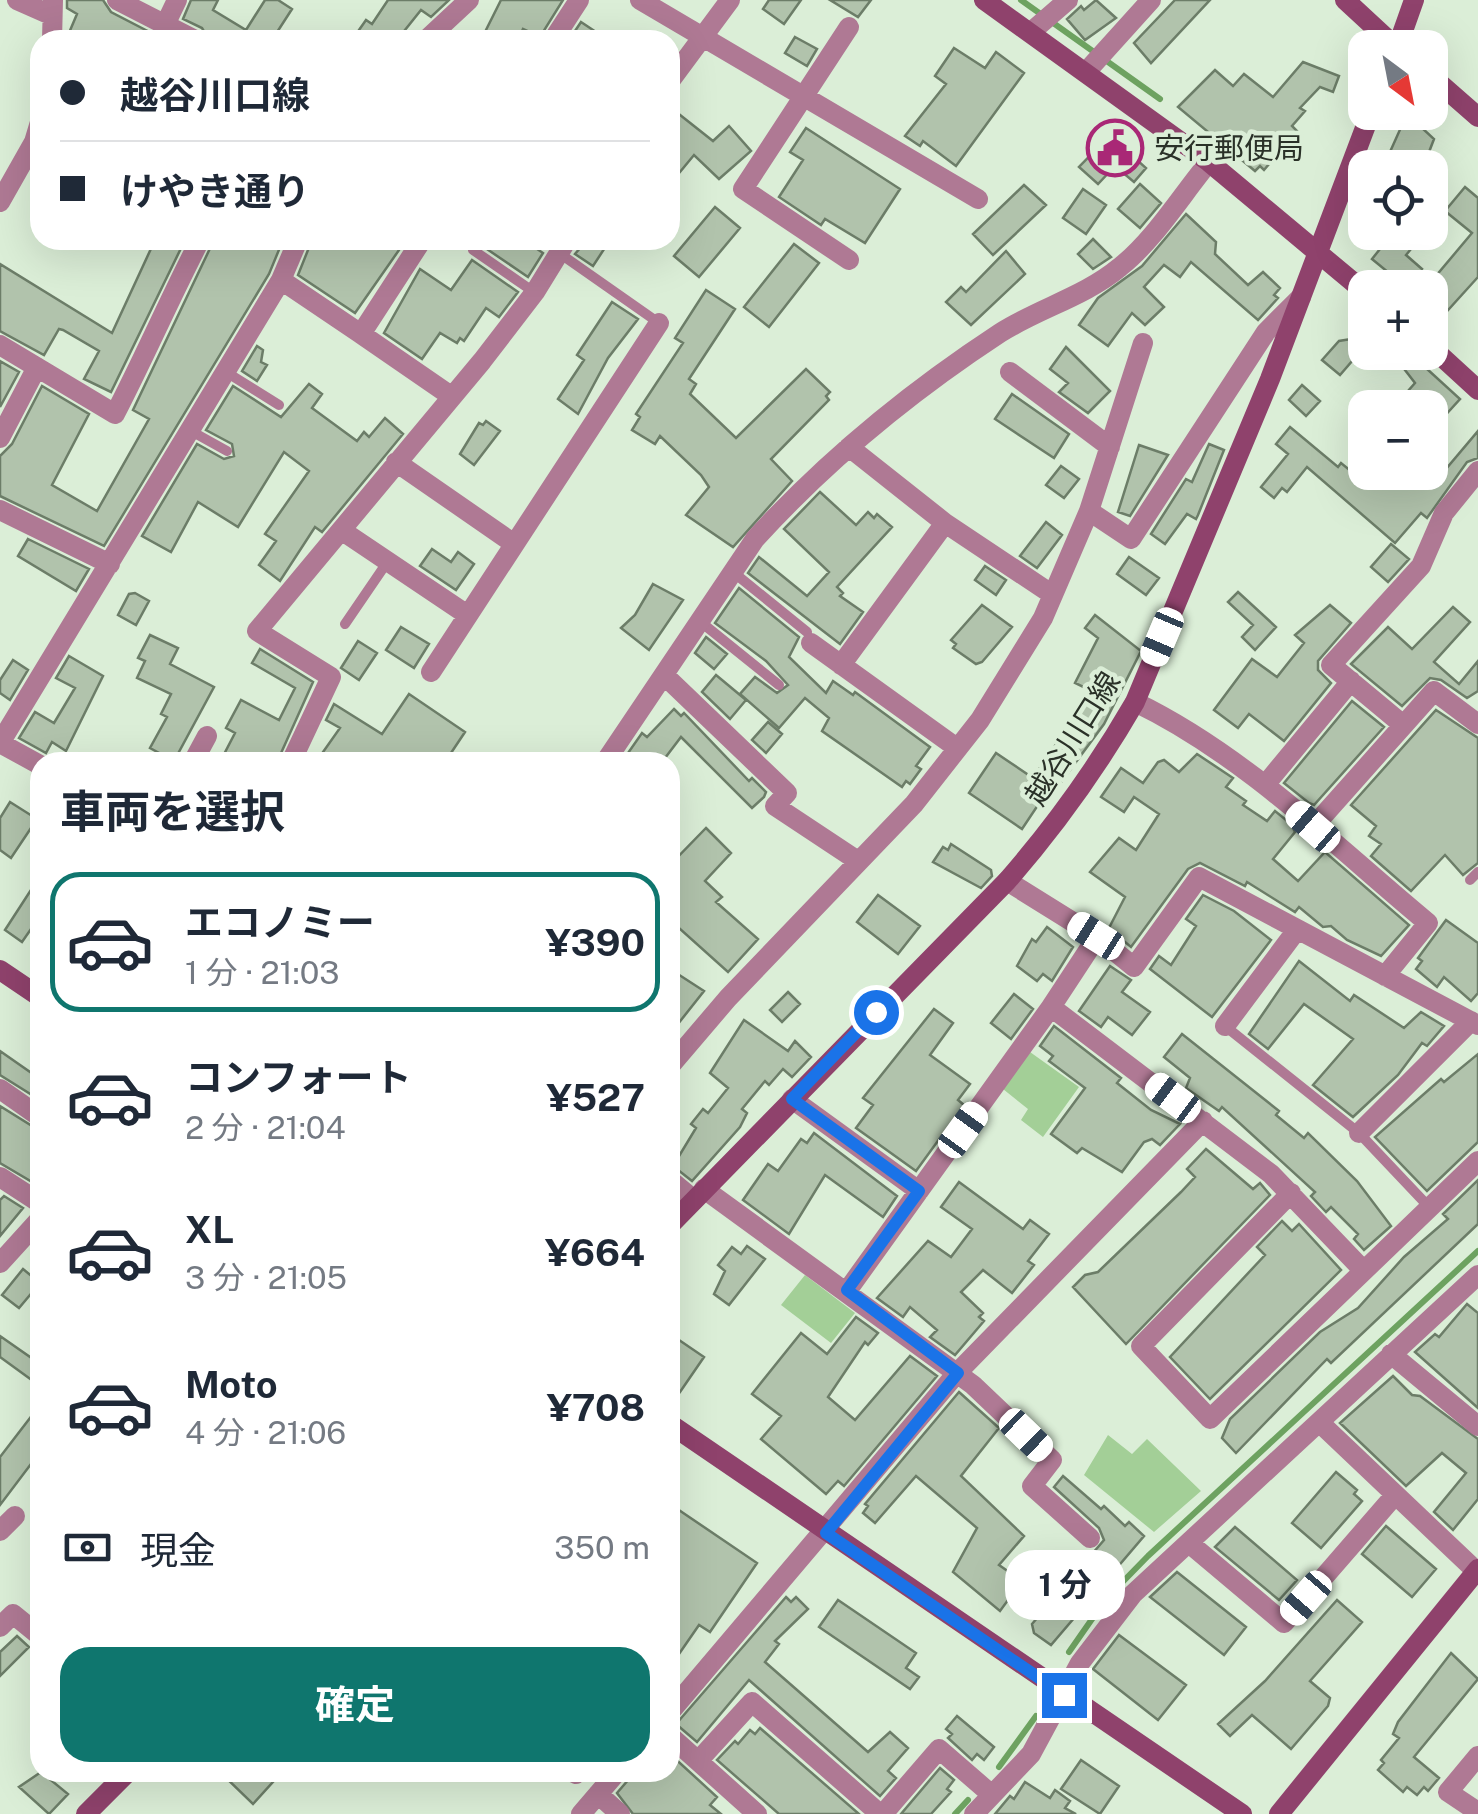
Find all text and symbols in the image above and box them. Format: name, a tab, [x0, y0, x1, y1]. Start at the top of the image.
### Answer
north arrow	[1348, 30, 1448, 130]
map controls	[1348, 30, 1448, 490]
text: 越谷川口線	[120, 73, 310, 118]
public building icon: 安行郵便局	[1085, 118, 1145, 178]
place label: 安行郵便局	[1154, 130, 1304, 166]
button: locate	[1348, 150, 1448, 250]
text: けやき通り	[120, 169, 310, 214]
button: +	[1348, 270, 1448, 370]
button: −	[1348, 390, 1448, 490]
car	[1136, 604, 1188, 670]
street label: 越谷川口線	[1017, 665, 1127, 811]
text: 車両を選択	[60, 785, 285, 838]
car	[1281, 796, 1345, 858]
icon: car	[65, 897, 155, 987]
text: エコノミー	[185, 900, 375, 945]
car	[1063, 907, 1129, 965]
text: ¥390	[545, 920, 645, 965]
text: 1 分 · 21:03	[185, 954, 339, 991]
route start	[854, 990, 899, 1035]
icon: car	[65, 1052, 155, 1142]
text: コンフォート	[185, 1055, 412, 1100]
car	[1140, 1068, 1206, 1128]
text: ¥527	[546, 1075, 645, 1120]
car	[933, 1097, 993, 1163]
text: 2 分 · 21:04	[185, 1109, 346, 1146]
icon: car	[65, 1207, 155, 1297]
text: XL	[185, 1207, 234, 1252]
text: ¥664	[545, 1230, 645, 1275]
text: 3 分 · 21:05	[185, 1259, 347, 1296]
icon: car	[65, 1362, 155, 1452]
text: Moto	[185, 1362, 278, 1407]
text: ¥708	[547, 1385, 645, 1430]
car	[994, 1403, 1058, 1467]
text: 4 分 · 21:06	[185, 1414, 346, 1451]
icon: cash	[60, 1520, 115, 1575]
text: 現金	[140, 1528, 216, 1573]
text: 350 m	[554, 1529, 650, 1566]
callout: 1 分	[1004, 1550, 1124, 1620]
text: 1 分	[1039, 1566, 1091, 1603]
car	[1275, 1566, 1337, 1630]
button: 確定	[60, 1647, 650, 1762]
route end	[1042, 1673, 1087, 1718]

